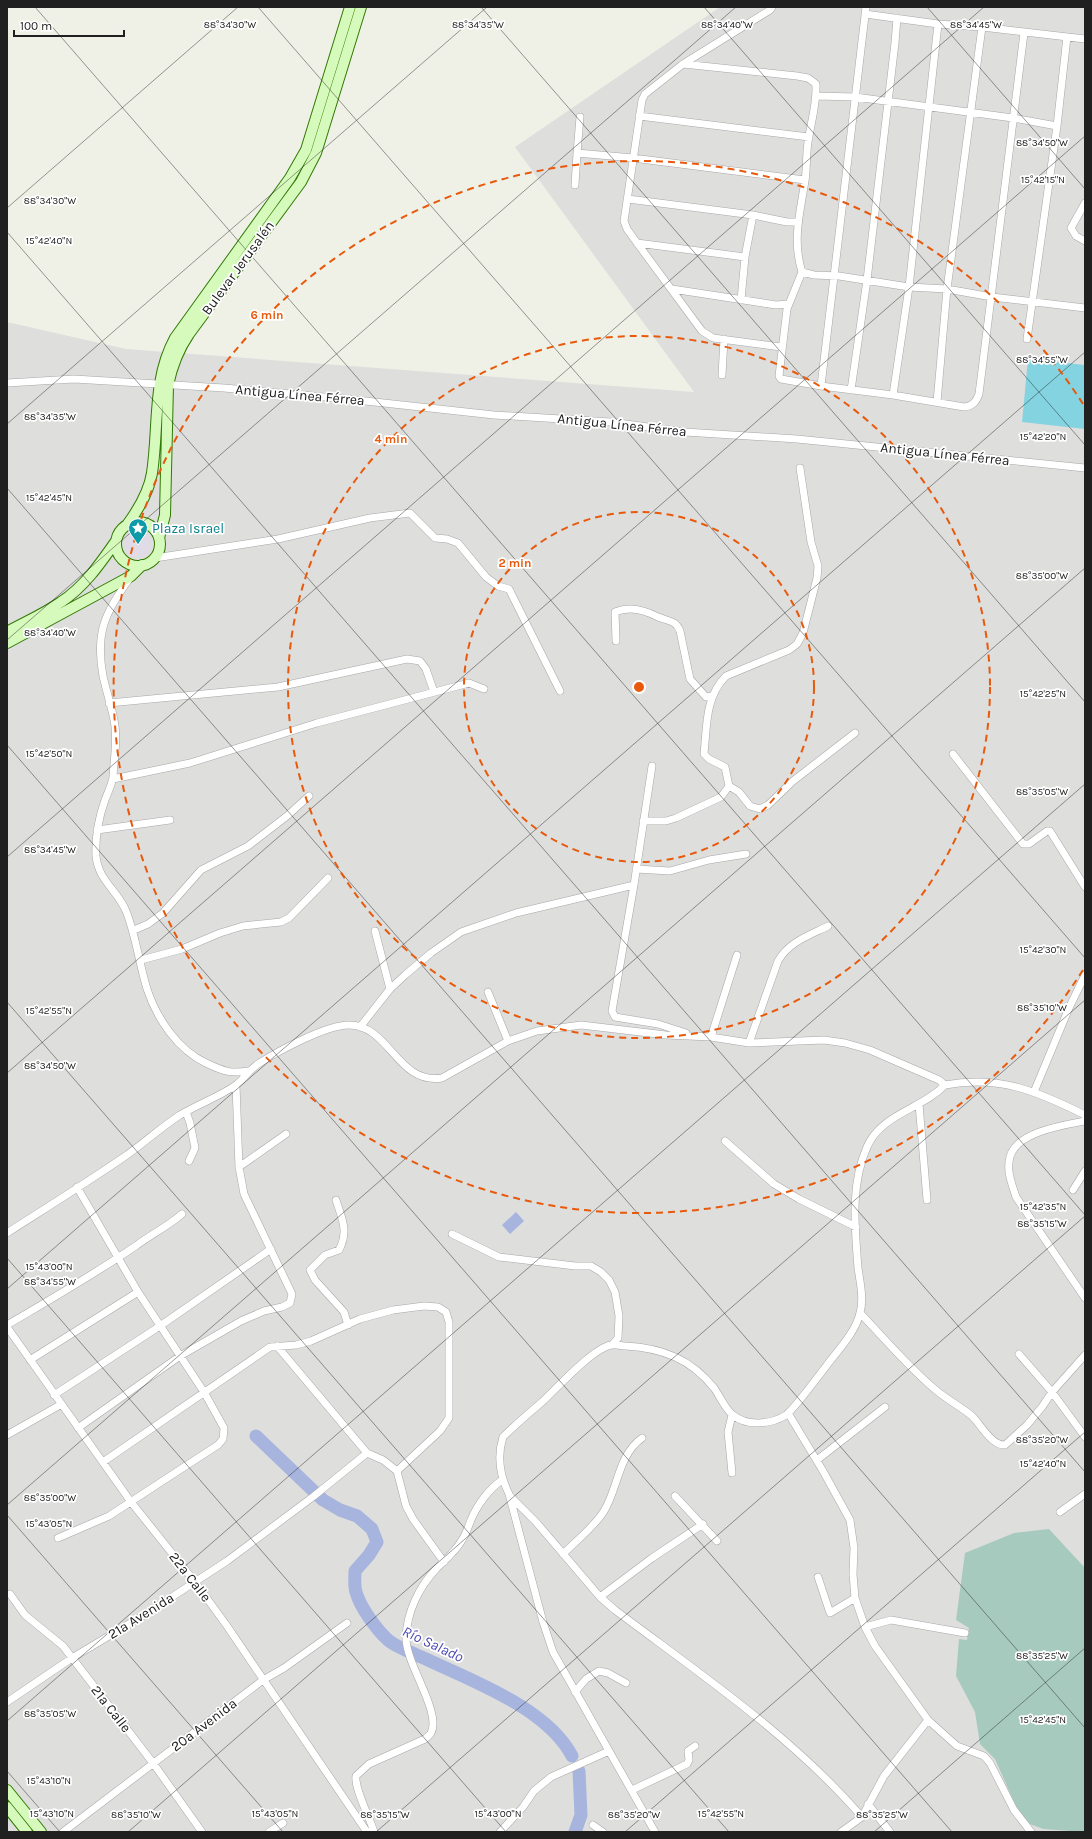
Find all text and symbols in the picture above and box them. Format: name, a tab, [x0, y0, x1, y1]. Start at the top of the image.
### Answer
scale bar	[14, 12, 124, 38]
text: 100 m	[20, 19, 52, 33]
text: 88°34'30"W	[204, 19, 256, 31]
text: 88°34'35"W	[452, 19, 504, 31]
text: 88°34'40"W	[701, 19, 753, 31]
text: 88°34'45"W	[950, 19, 1002, 31]
text: 88°34'50"W	[1016, 137, 1068, 149]
text: 15°42'15"N	[1021, 174, 1065, 186]
text: 88°34'30"W	[24, 195, 76, 207]
street label: Bulevar Jerusalén	[198, 218, 278, 318]
text: 15°42'40"N	[26, 235, 72, 247]
text: 6 min	[250, 308, 284, 322]
text: 88°34'55"W	[1016, 354, 1068, 366]
street label: Antigua Línea Férrea	[235, 381, 365, 409]
street label: Antigua Línea Férrea	[557, 410, 687, 440]
text: 88°34'35"W	[24, 411, 76, 423]
text: 15°42'20"N	[1020, 431, 1066, 443]
text: 4 min	[375, 432, 407, 446]
street label: Antigua Línea Férrea	[880, 439, 1010, 469]
text: 15°42'45"N	[26, 492, 72, 504]
place icon: Plaza Israel	[127, 517, 149, 545]
place label: Plaza Israel	[152, 520, 224, 537]
text: 2 min	[498, 556, 532, 570]
text: 88°35'00"W	[1016, 570, 1068, 582]
text: 88°34'40"W	[24, 627, 76, 639]
centre of rings	[632, 680, 646, 694]
text: 15°42'25"N	[1020, 688, 1066, 700]
text: 15°42'50"N	[26, 748, 72, 760]
text: 88°35'05"W	[1016, 786, 1068, 798]
text: 88°34'45"W	[24, 844, 76, 856]
text: 15°42'30"N	[1020, 944, 1066, 956]
text: 88°35'10"W	[1017, 1002, 1067, 1014]
text: 15°42'55"N	[26, 1005, 72, 1017]
text: 88°34'50"W	[24, 1060, 76, 1072]
text: 15°42'35"N	[1020, 1201, 1066, 1213]
text: 88°35'15"W	[1017, 1218, 1067, 1230]
text: 15°43'00"N	[26, 1261, 72, 1273]
text: 88°34'55"W	[24, 1276, 76, 1288]
text: 88°35'20"W	[1016, 1434, 1068, 1446]
text: 15°42'40"N	[1020, 1458, 1066, 1470]
text: 88°35'00"W	[24, 1492, 76, 1504]
text: 15°43'05"N	[26, 1518, 72, 1530]
street label: 22a Calle	[165, 1549, 215, 1605]
street label: 21a Avenida	[105, 1589, 177, 1643]
water label: Río Salado	[400, 1622, 467, 1666]
text: 88°35'25"W	[1016, 1650, 1068, 1662]
street label: 21a Calle	[87, 1682, 135, 1736]
street label: 20a Avenida	[168, 1695, 240, 1755]
text: 88°35'05"W	[24, 1708, 76, 1720]
text: 15°42'45"N	[1020, 1714, 1066, 1726]
text: 15°43'10"N	[27, 1775, 71, 1787]
text: 15°43'10"N	[30, 1808, 74, 1820]
text: 15°43'05"N	[252, 1808, 298, 1820]
text: 15°43'00"N	[475, 1808, 521, 1820]
text: 15°42'55"N	[698, 1808, 744, 1820]
text: 88°35'10"W	[111, 1809, 161, 1821]
text: 88°35'15"W	[360, 1809, 410, 1821]
text: 88°35'20"W	[608, 1809, 660, 1821]
text: 88°35'25"W	[856, 1809, 908, 1821]

